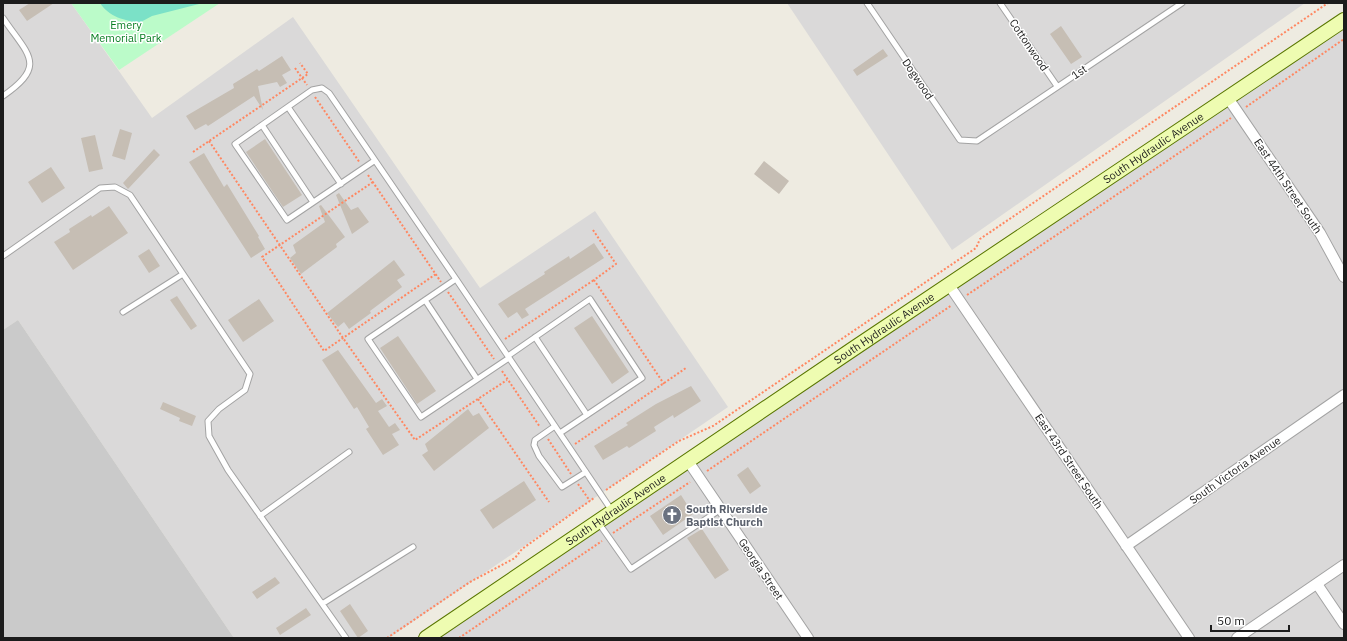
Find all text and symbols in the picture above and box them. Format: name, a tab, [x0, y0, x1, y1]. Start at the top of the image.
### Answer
street label: Cottonwood	[1006, 16, 1052, 74]
park label: Emery Memorial Park	[90, 18, 162, 45]
street label: Dogwood	[899, 56, 937, 102]
street label: 1st	[1069, 62, 1090, 82]
street label: South Hydraulic Avenue	[1100, 109, 1206, 186]
street label: East 44th Street South	[1251, 136, 1325, 236]
street label: South Hydraulic Avenue	[831, 290, 937, 367]
street label: East 43rd Street South	[1032, 411, 1106, 511]
street label: South Victoria Avenue	[1187, 433, 1283, 507]
street label: South Hydraulic Avenue	[563, 471, 668, 549]
place label: South Riverside Baptist Church	[686, 502, 768, 529]
church icon: South Riverside Baptist Church	[661, 504, 683, 526]
street label: Georgia Street	[735, 536, 787, 602]
scale bar	[1211, 607, 1289, 633]
text: 50 m	[1217, 613, 1245, 628]

